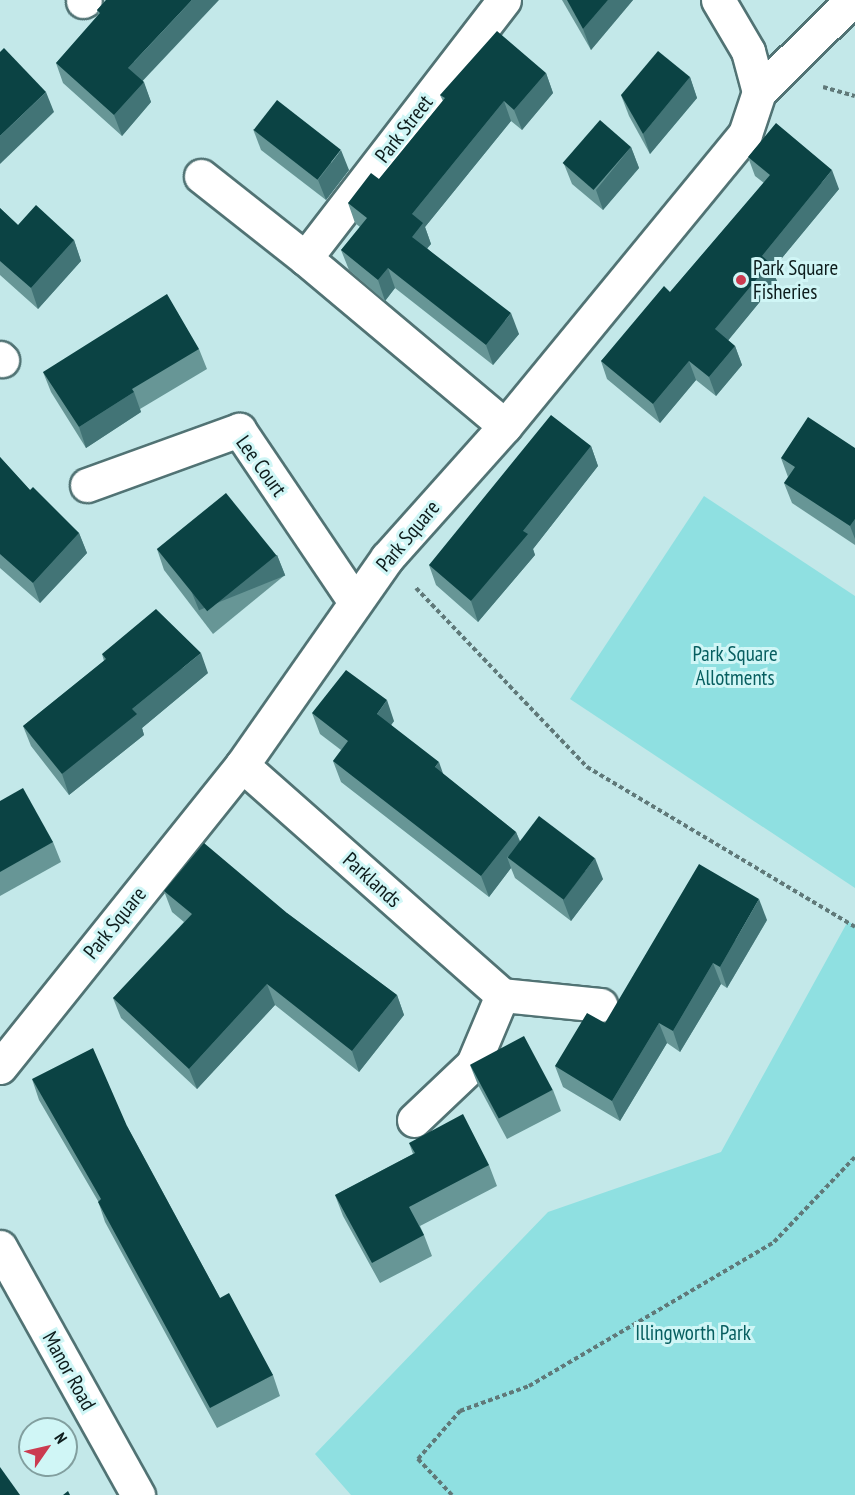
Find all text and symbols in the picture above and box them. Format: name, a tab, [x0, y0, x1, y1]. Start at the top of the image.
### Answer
street label: Park Street	[370, 90, 438, 168]
place label: Park Square Fisheries	[753, 255, 839, 305]
marker: Park Square Fisheries	[734, 273, 748, 287]
street label: Lee Court	[231, 431, 291, 501]
street label: Park Square	[371, 495, 445, 577]
park label: Park Square Allotments	[692, 641, 778, 691]
street label: Parklands	[338, 847, 406, 913]
street label: Park Square	[78, 882, 152, 964]
park label: Illingworth Park	[635, 1320, 751, 1346]
street label: Manor Road	[37, 1327, 101, 1415]
north arrow	[18, 1417, 78, 1477]
text: N	[51, 1429, 72, 1447]

